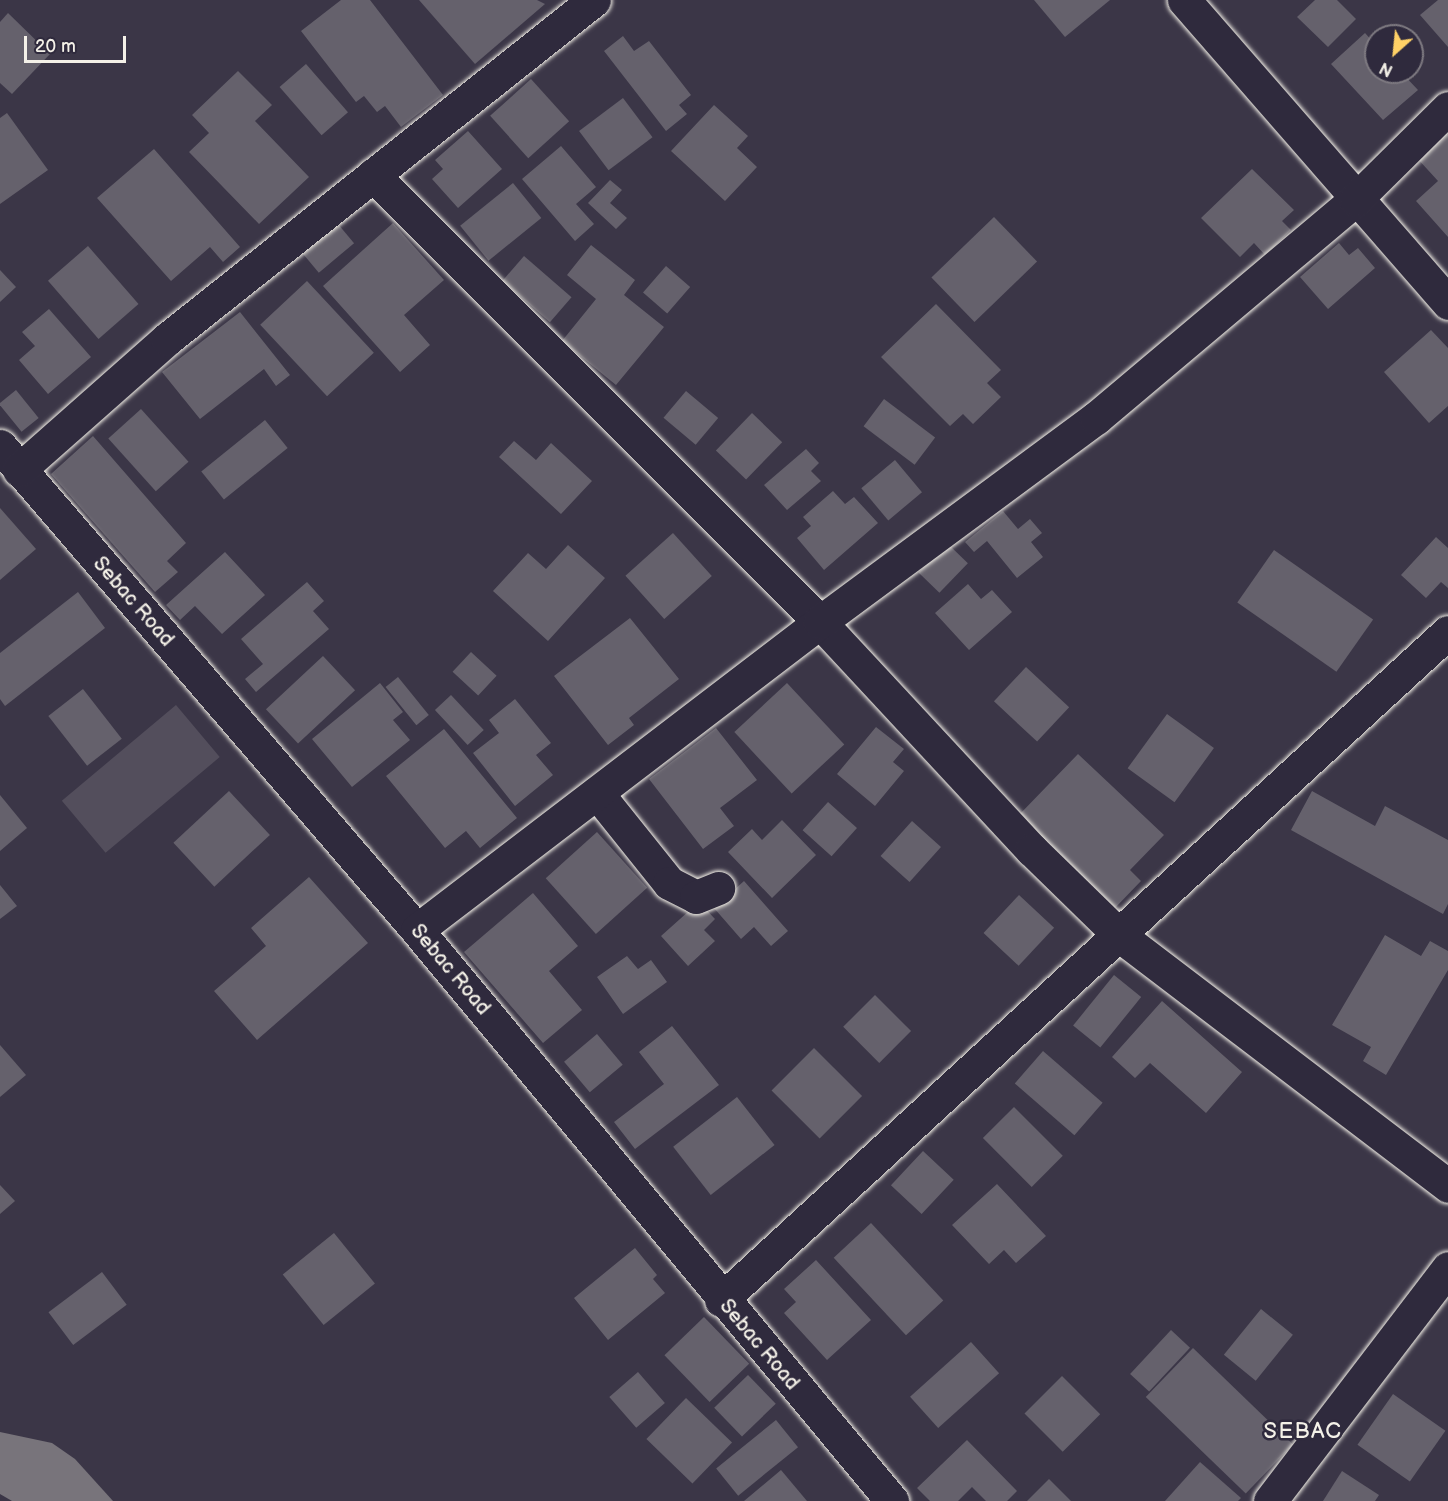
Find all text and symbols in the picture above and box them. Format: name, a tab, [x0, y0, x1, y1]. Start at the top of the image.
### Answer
scale bar	[27, 24, 129, 62]
north arrow	[1364, 24, 1424, 84]
text: 20 m	[35, 36, 76, 57]
text: N	[1377, 58, 1396, 80]
street label: Sebac Road	[88, 552, 178, 652]
street label: Sebac Road	[405, 920, 495, 1020]
street label: Sebac Road	[714, 1295, 804, 1395]
district label: SEBAC	[1264, 1419, 1342, 1445]

